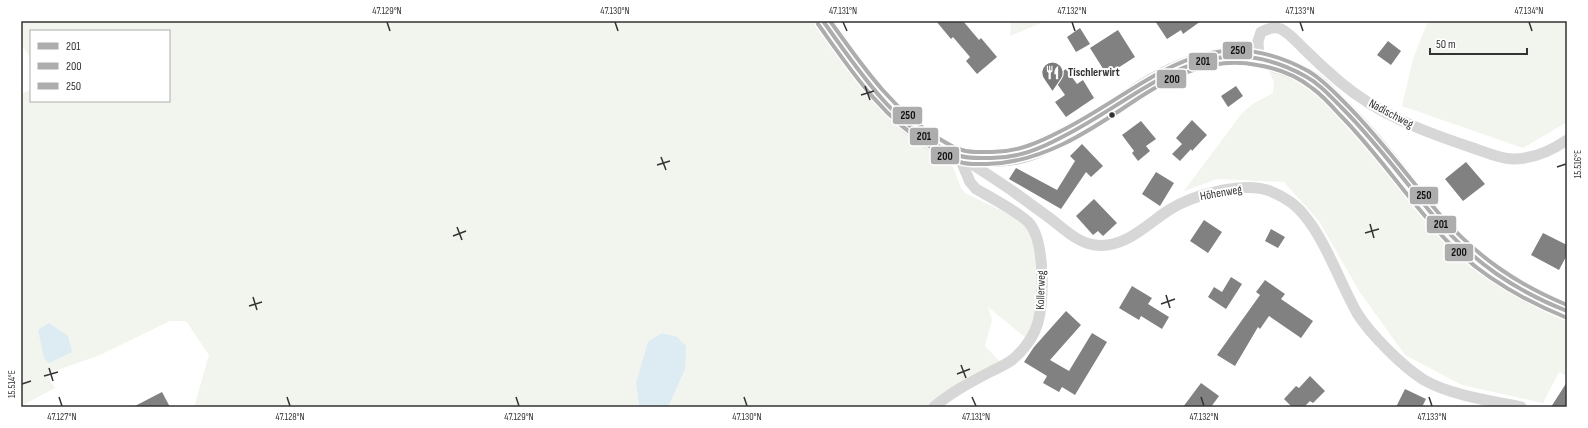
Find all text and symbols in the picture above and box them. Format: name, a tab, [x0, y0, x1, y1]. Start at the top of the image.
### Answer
text: 47.129°N	[372, 5, 402, 17]
text: 47.130°N	[600, 5, 630, 17]
text: 47.131°N	[829, 5, 857, 17]
text: 47.132°N	[1057, 5, 1087, 17]
text: 47.133°N	[1285, 5, 1315, 17]
text: 47.134°N	[1515, 5, 1543, 17]
legend	[30, 30, 170, 102]
scale bar	[1430, 30, 1527, 56]
text: 50 m	[1436, 37, 1456, 52]
text: 201	[66, 39, 81, 54]
line badge: 250	[1222, 41, 1253, 60]
text: 250	[1231, 44, 1245, 57]
line badge: 201	[1188, 52, 1218, 71]
text: 201	[1196, 55, 1211, 68]
text: 200	[66, 59, 82, 74]
restaurant icon: Tischlerwirt	[1040, 59, 1066, 92]
place label: Tischlerwirt	[1068, 65, 1120, 80]
line badge: 200	[1156, 69, 1187, 89]
text: 200	[1164, 73, 1180, 86]
text: 250	[66, 79, 81, 94]
street label: Nadischweg	[1366, 96, 1416, 132]
line badge: 250	[892, 106, 923, 125]
text: 250	[901, 109, 915, 122]
unlabelled marker	[1107, 110, 1117, 120]
line badge: 201	[909, 127, 939, 146]
text: 201	[917, 130, 932, 143]
line badge: 200	[930, 146, 960, 165]
text: 200	[937, 150, 953, 163]
text: 15.516°E	[1572, 150, 1584, 178]
street label: Höhenweg	[1199, 182, 1243, 204]
line badge: 250	[1409, 186, 1439, 205]
text: 250	[1417, 189, 1431, 202]
line badge: 201	[1426, 215, 1457, 234]
text: 201	[1434, 218, 1449, 231]
line badge: 200	[1444, 243, 1474, 262]
text: 200	[1451, 246, 1467, 259]
street label: Kollerweg	[1033, 270, 1049, 310]
text: 15.514°E	[6, 370, 18, 398]
text: 47.127°N	[47, 411, 77, 423]
text: 47.128°N	[275, 411, 305, 423]
text: 47.129°N	[504, 411, 534, 423]
text: 47.130°N	[732, 411, 762, 423]
text: 47.131°N	[962, 411, 990, 423]
text: 47.132°N	[1189, 411, 1219, 423]
text: 47.133°N	[1417, 411, 1447, 423]

